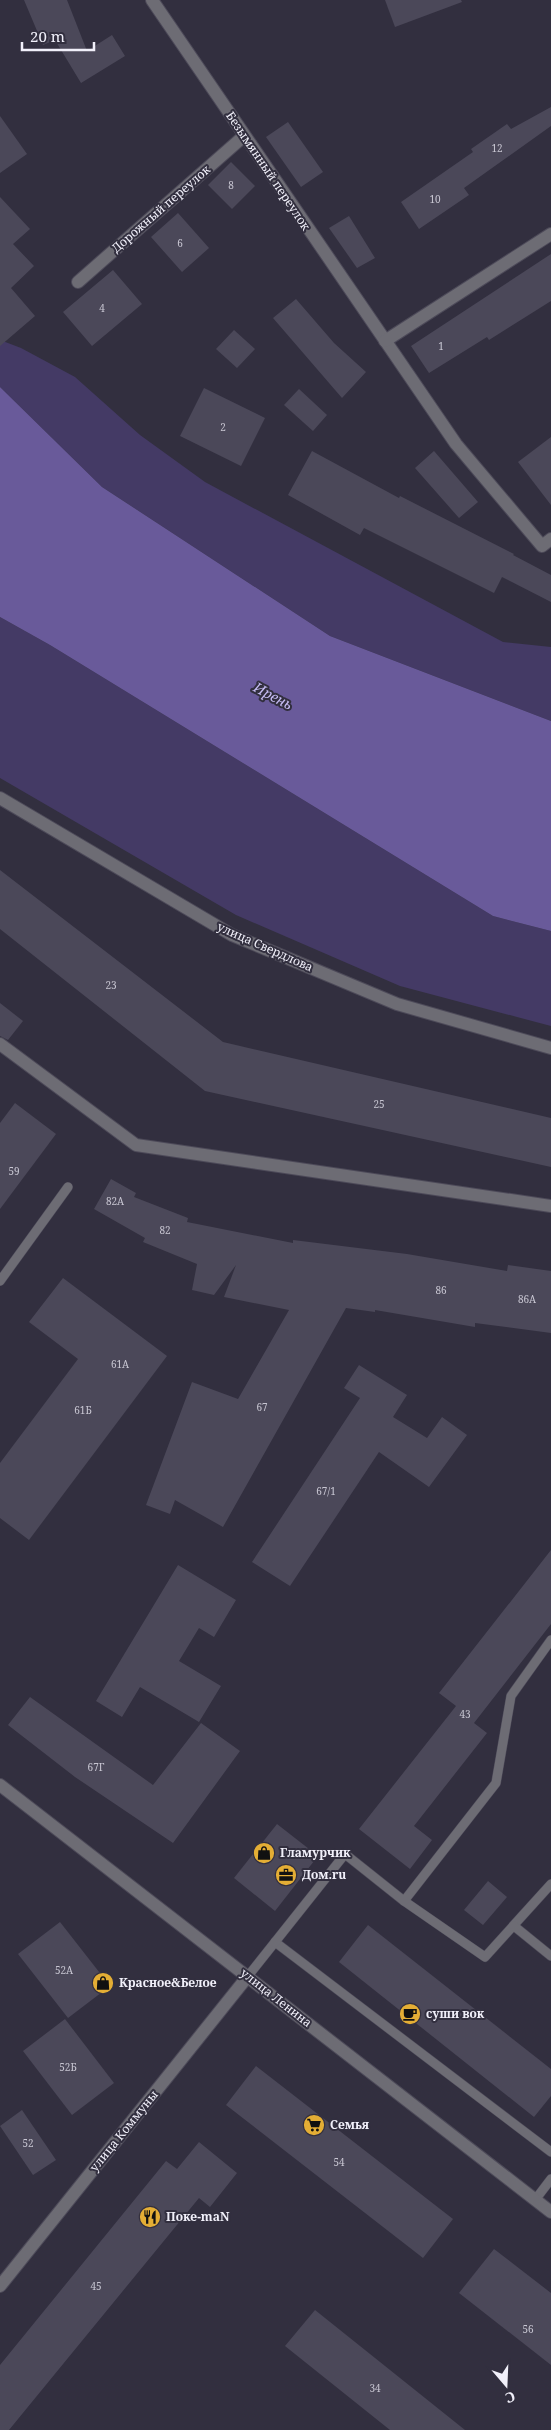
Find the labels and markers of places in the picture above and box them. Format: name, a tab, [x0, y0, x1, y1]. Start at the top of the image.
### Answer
shop icon: Гламурчик	[252, 1841, 276, 1865]
place label: Гламурчик	[280, 1844, 351, 1861]
office icon: Дом.ru	[274, 1863, 298, 1887]
place label: Дом.ru	[302, 1866, 346, 1883]
shop icon: Красное&Белое	[91, 1971, 115, 1995]
place label: Красное&Белое	[119, 1974, 217, 1991]
cafe icon: суши вок	[398, 2002, 422, 2026]
place label: суши вок	[426, 2005, 485, 2022]
supermarket icon: Семья	[302, 2113, 326, 2137]
place label: Семья	[330, 2116, 370, 2133]
restaurant icon: Поке-maN	[138, 2205, 162, 2229]
place label: Поке-maN	[166, 2208, 230, 2225]

